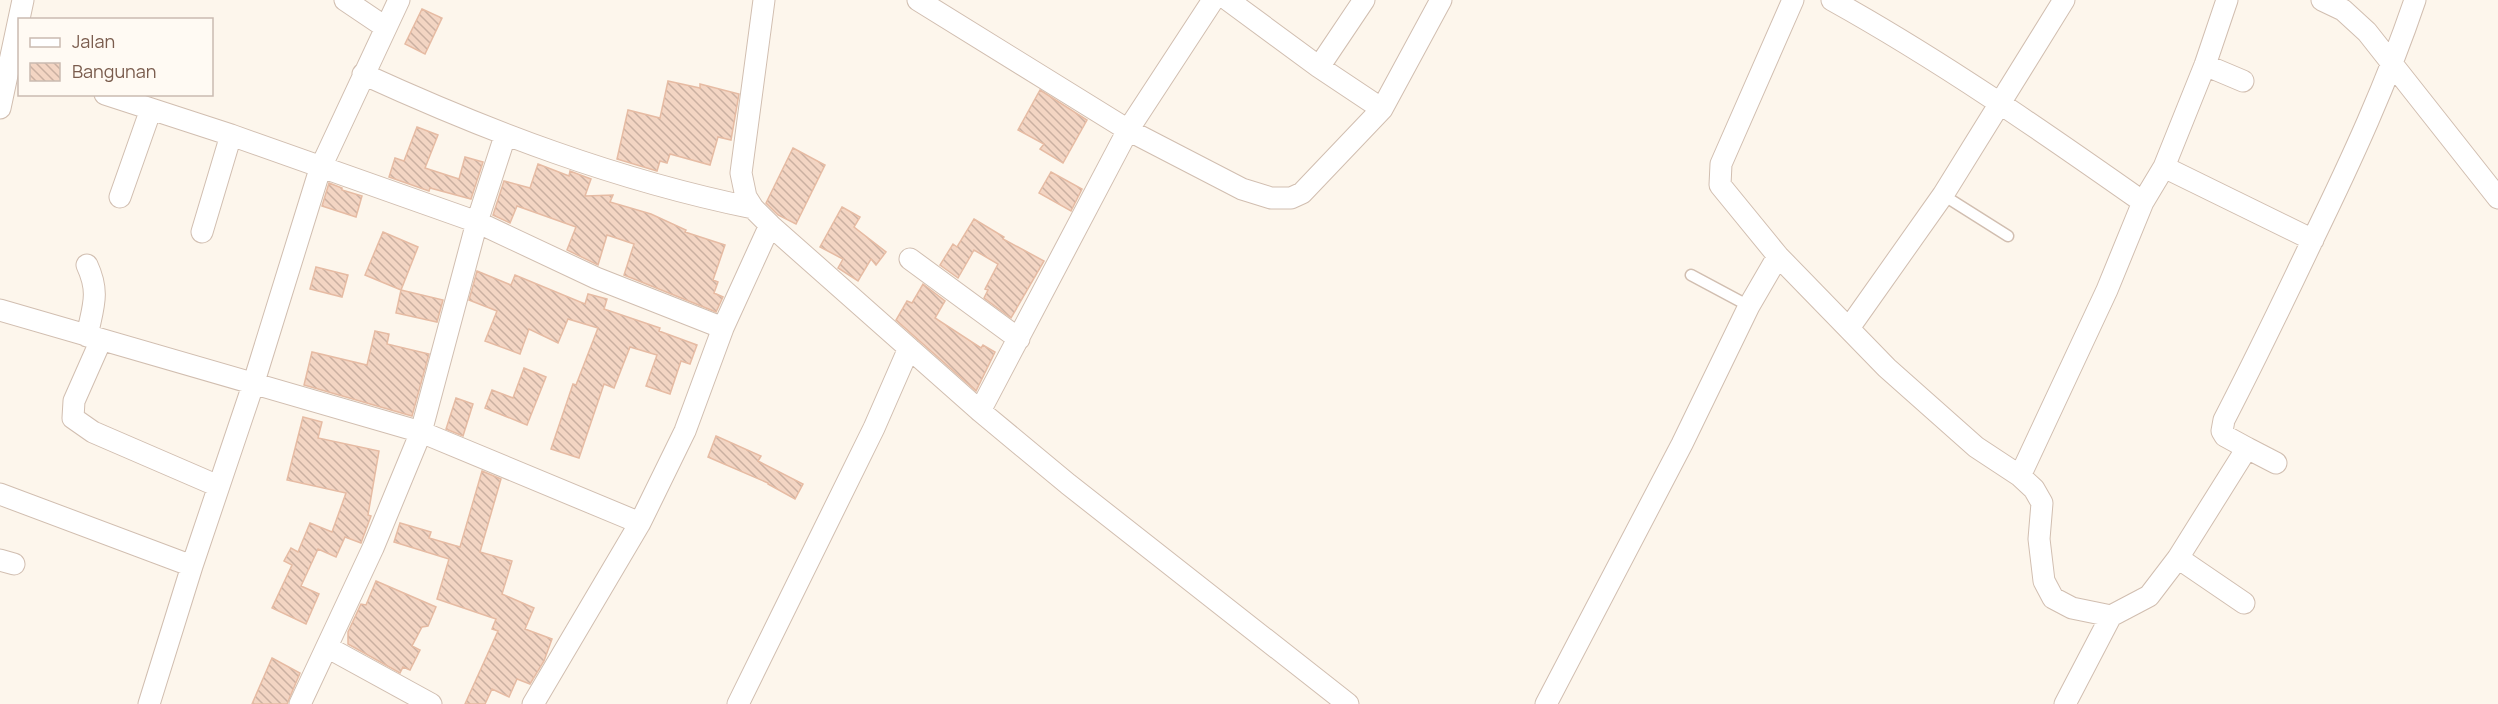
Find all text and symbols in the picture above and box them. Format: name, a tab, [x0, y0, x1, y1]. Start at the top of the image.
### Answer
legend	[18, 18, 213, 96]
text: Jalan	[72, 29, 115, 53]
text: Bangunan	[72, 59, 156, 83]

